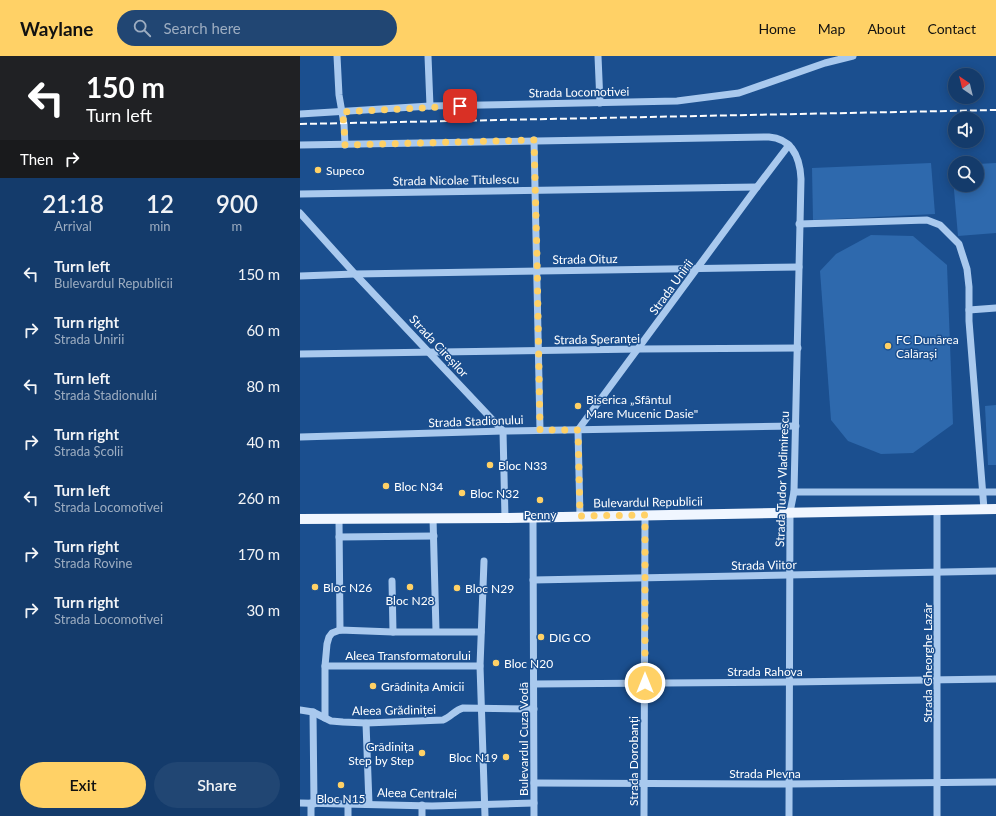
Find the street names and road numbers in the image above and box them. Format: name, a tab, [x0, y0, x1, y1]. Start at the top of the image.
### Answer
street label: Strada Locomotivei	[529, 84, 630, 100]
street label: Strada Nicolae Titulescu	[393, 171, 519, 189]
street label: Strada Oituz	[552, 251, 618, 267]
street label: Strada Unirii	[646, 256, 696, 318]
street label: Strada Cireșilor	[406, 312, 472, 381]
street label: Strada Speranței	[554, 331, 640, 347]
street label: Strada Tudor Vladimirescu	[772, 411, 792, 547]
street label: Strada Stadionului	[428, 412, 524, 430]
street label: Bulevardul Republicii	[593, 494, 703, 510]
street label: Strada Viitor	[731, 557, 797, 573]
street label: Strada Gheorghe Lazăr	[920, 603, 935, 723]
street label: Aleea Transformatorului	[345, 648, 471, 663]
street label: Strada Rahova	[727, 664, 803, 679]
street label: Bulevardul Cuza Vodă	[516, 682, 531, 796]
street label: Aleea Grădiniței	[352, 702, 436, 718]
street label: Strada Dorobanți	[626, 716, 641, 806]
street label: Strada Plevna	[729, 766, 801, 781]
street label: Aleea Centralei	[377, 785, 457, 801]

